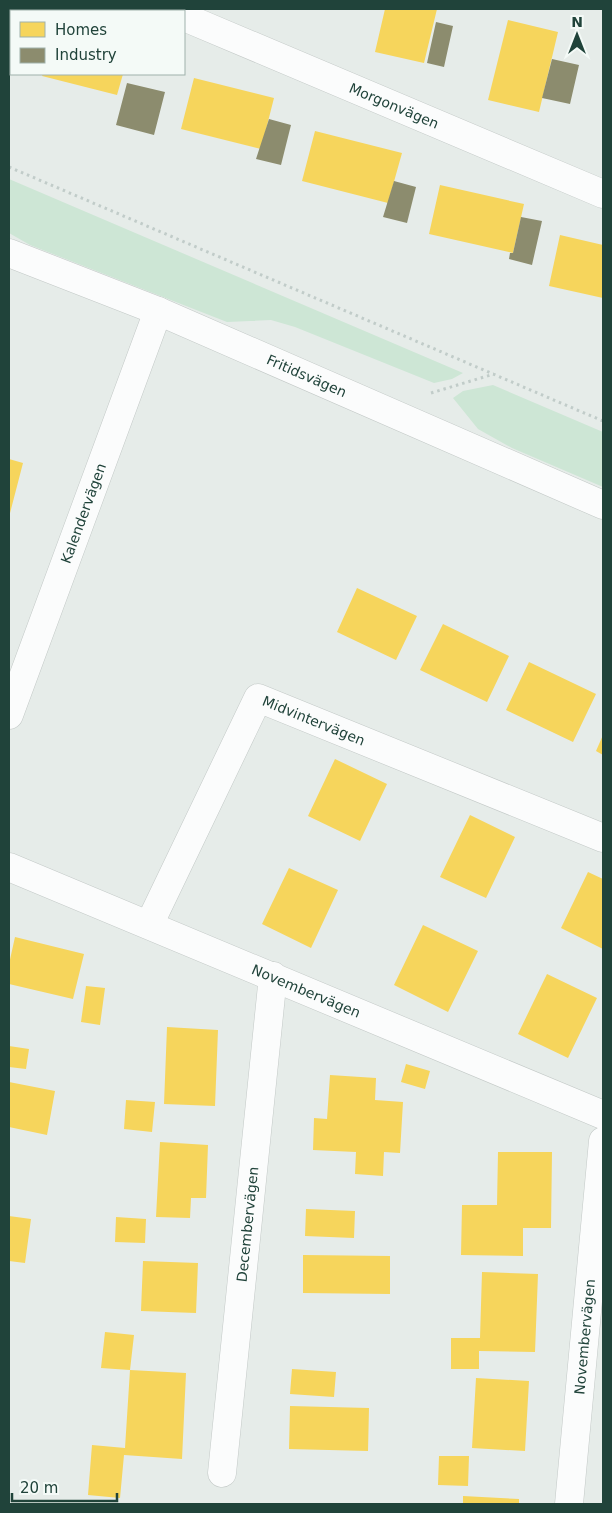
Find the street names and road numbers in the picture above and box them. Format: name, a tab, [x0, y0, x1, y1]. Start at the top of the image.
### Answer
street label: Morgonvägen	[347, 80, 441, 132]
street label: Fritidsvägen	[264, 351, 349, 400]
street label: Kalendervägen	[58, 461, 109, 566]
street label: Midvintervägen	[260, 693, 367, 749]
street label: Novembervägen	[249, 961, 363, 1021]
street label: Decembervägen	[234, 1166, 261, 1283]
street label: Novembervägen	[571, 1278, 598, 1395]

